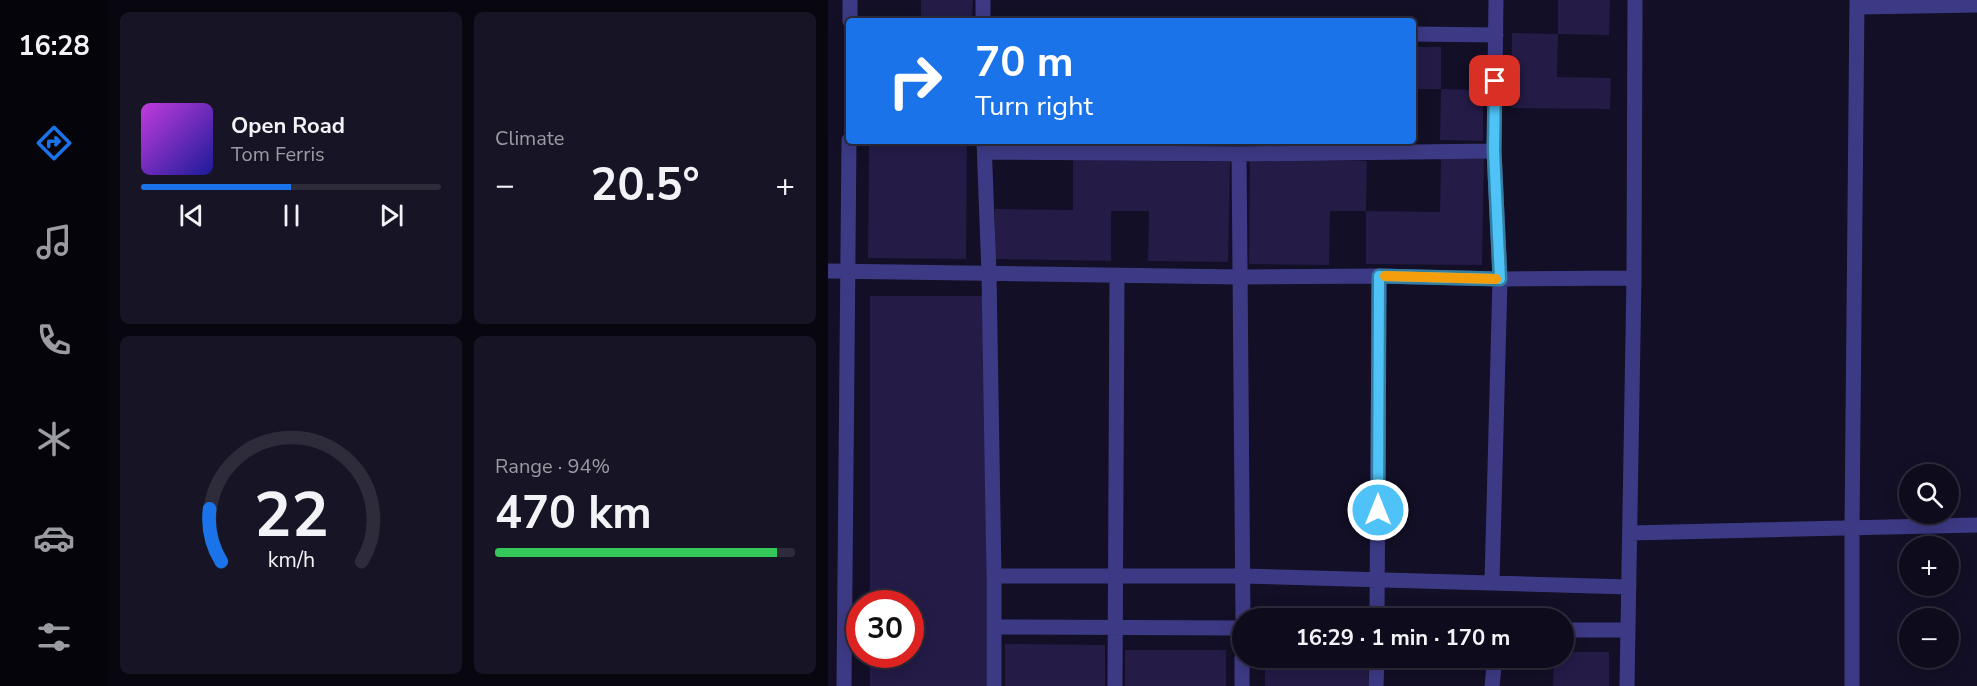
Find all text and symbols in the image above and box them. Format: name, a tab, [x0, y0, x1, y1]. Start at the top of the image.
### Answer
text: 16:28	[18, 28, 90, 65]
text: 70 m	[975, 34, 1074, 91]
icon: right	[876, 42, 954, 120]
pin	[1469, 55, 1520, 106]
icon: arrive	[1478, 64, 1511, 97]
text: Turn right	[975, 88, 1093, 125]
text: Open Road	[231, 111, 345, 141]
icon: directions	[33, 122, 75, 164]
text: Climate	[495, 125, 564, 152]
text: Tom Ferris	[231, 141, 325, 168]
text: 20.5°	[590, 155, 700, 216]
text: −	[495, 163, 515, 208]
text: +	[775, 163, 795, 208]
icon: previous	[175, 199, 208, 232]
icon: pause	[275, 199, 308, 232]
icon: next	[375, 199, 408, 232]
icon: music	[33, 221, 75, 263]
icon: phone	[33, 319, 75, 361]
icon: climate	[33, 418, 75, 460]
text: Range · 94%	[495, 453, 610, 480]
map controls	[1899, 464, 1959, 668]
button: search	[1899, 464, 1959, 524]
text: 22	[254, 473, 328, 558]
position arrow	[1346, 478, 1410, 542]
text: 470 km	[495, 483, 652, 544]
icon: car	[33, 517, 75, 559]
button: +	[1899, 536, 1959, 596]
text: km/h	[267, 545, 315, 575]
speed limit sign: 30	[846, 590, 924, 668]
button: −	[1899, 608, 1959, 668]
icon: filters	[33, 616, 75, 658]
text: 16:29 · 1 min · 170 m	[1296, 623, 1510, 653]

